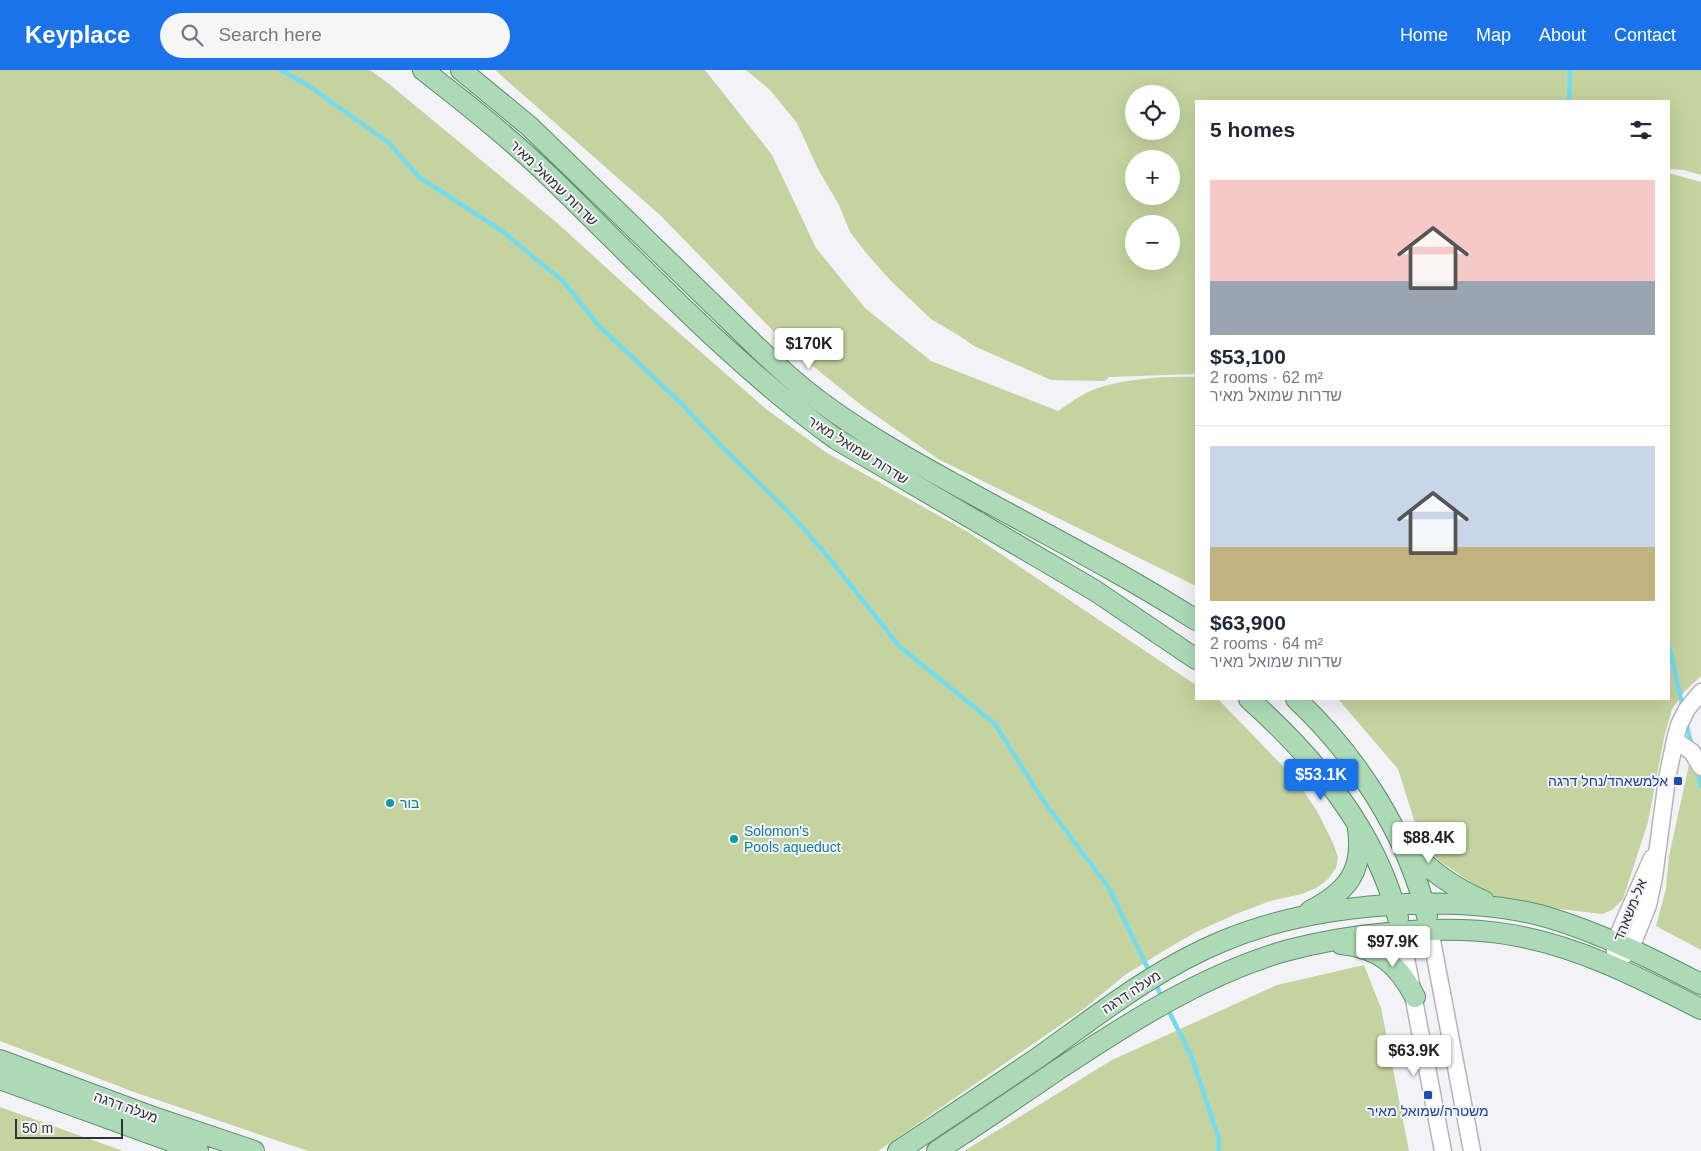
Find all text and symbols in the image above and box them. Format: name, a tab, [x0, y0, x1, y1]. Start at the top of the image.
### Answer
search box	[160, 13, 510, 58]
text: Keyplace	[25, 21, 130, 48]
icon: search	[178, 21, 206, 49]
text: Search here	[218, 24, 322, 45]
text: Home	[1400, 25, 1448, 45]
text: Map	[1476, 25, 1511, 45]
text: About	[1539, 25, 1586, 45]
text: Contact	[1614, 25, 1676, 45]
map controls	[1125, 85, 1180, 270]
button: locate	[1125, 85, 1180, 140]
icon: filters	[1627, 116, 1655, 144]
text: 5 homes	[1210, 118, 1295, 141]
street label: שדרות שמואל מאיר	[507, 137, 601, 229]
button: +	[1125, 150, 1180, 205]
icon: home	[1388, 213, 1478, 303]
button: −	[1125, 215, 1180, 270]
pin: $170K	[774, 328, 844, 370]
text: $170K	[785, 335, 833, 352]
text: $53,100	[1210, 345, 1286, 368]
text: 2 rooms · 62 m²	[1210, 369, 1323, 386]
text: שדרות שמואל מאיר	[1210, 387, 1342, 404]
street label: שדרות שמואל מאיר	[805, 413, 911, 487]
icon: home	[1388, 478, 1478, 568]
text: $63,900	[1210, 611, 1286, 634]
text: 2 rooms · 64 m²	[1210, 635, 1323, 652]
text: שדרות שמואל מאיר	[1210, 653, 1342, 670]
pin: $53.1K	[1280, 758, 1362, 801]
text: $53.1K	[1295, 766, 1347, 783]
place label: אלמשאהד/נחל דרגה	[1548, 773, 1668, 789]
marker: אלמשאהד/נחל דרגה	[1672, 775, 1684, 787]
place label: בור	[400, 795, 420, 811]
marker: בור	[384, 797, 396, 809]
pin: $88.4K	[1388, 822, 1470, 864]
place label: Solomon's Pools aqueduct	[744, 823, 841, 855]
text: $88.4K	[1403, 829, 1455, 846]
marker: Solomon's Pools aqueduct	[728, 833, 740, 845]
street label: אל-משאהד	[1610, 876, 1650, 943]
pin: $97.9K	[1352, 926, 1434, 968]
text: $97.9K	[1367, 933, 1419, 950]
street label: מעלה דרגה	[1099, 967, 1163, 1017]
pin: $63.9K	[1373, 1034, 1455, 1077]
text: $63.9K	[1388, 1042, 1440, 1059]
street label: מעלה דרגה	[92, 1088, 160, 1126]
marker: משטרה/שמואל מאיר	[1422, 1089, 1434, 1101]
place label: משטרה/שמואל מאיר	[1367, 1103, 1489, 1119]
scale bar	[15, 1116, 122, 1139]
text: 50 m	[22, 1120, 53, 1136]

